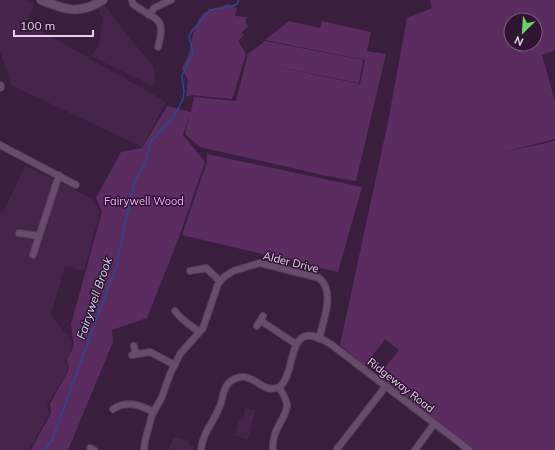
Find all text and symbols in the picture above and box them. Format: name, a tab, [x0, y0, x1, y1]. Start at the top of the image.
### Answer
scale bar	[14, 12, 93, 38]
north arrow	[503, 12, 543, 52]
text: 100 m	[20, 18, 55, 33]
text: N	[512, 33, 525, 49]
park label: Fairywell Wood	[104, 194, 184, 208]
street label: Alder Drive	[262, 248, 320, 276]
water label: Fairywell Brook	[73, 254, 115, 341]
street label: Ridgeway Road	[365, 355, 437, 415]

